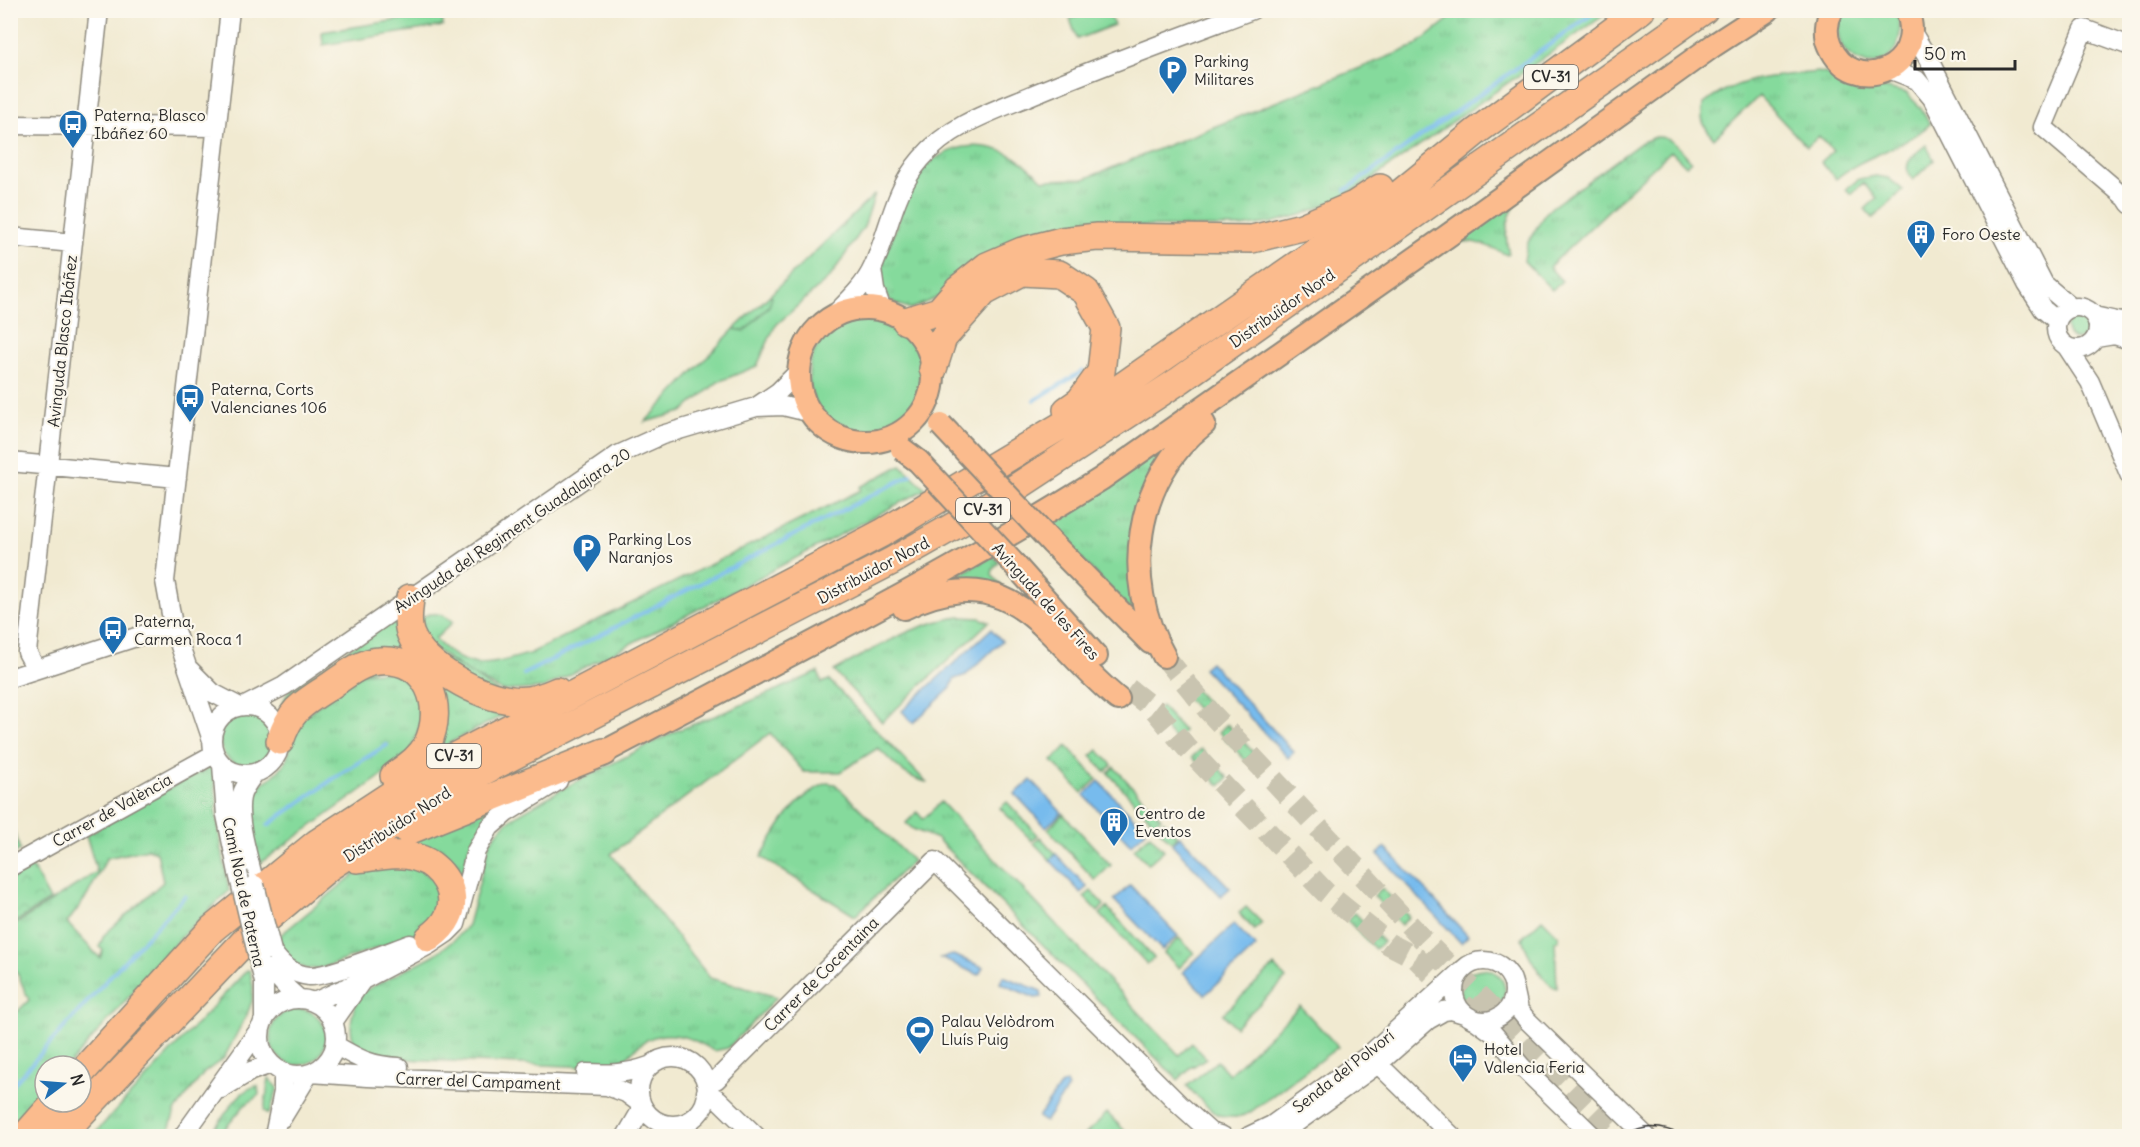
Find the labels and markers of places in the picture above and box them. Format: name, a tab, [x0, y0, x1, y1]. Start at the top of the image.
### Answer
place label: Parking Militares	[1194, 51, 1254, 89]
parking icon: Parking Militares	[1157, 54, 1189, 96]
place label: Paterna, Blasco Ibáñez 60	[94, 105, 206, 143]
bus stop icon: Paterna, Blasco Ibáñez 60	[57, 108, 89, 150]
building icon: Foro Oeste	[1905, 218, 1937, 260]
place label: Foro Oeste	[1942, 224, 2021, 244]
place label: Paterna, Corts Valencianes 106	[211, 379, 327, 417]
bus stop icon: Paterna, Corts Valencianes 106	[174, 382, 206, 424]
place label: Parking Los Naranjos	[608, 529, 691, 567]
parking icon: Parking Los Naranjos	[571, 532, 603, 574]
place label: Paterna, Carmen Roca 1	[134, 611, 242, 649]
bus stop icon: Paterna, Carmen Roca 1	[97, 614, 129, 656]
place label: Centro de Eventos	[1135, 803, 1205, 841]
building icon: Centro de Eventos	[1098, 806, 1130, 848]
place label: Palau Velòdrom Lluís Puig	[941, 1011, 1055, 1049]
sports icon: Palau Velòdrom Lluís Puig	[904, 1014, 936, 1056]
place label: Hotel Valencia Feria	[1484, 1039, 1585, 1077]
hotel icon: Hotel Valencia Feria	[1447, 1042, 1479, 1084]

